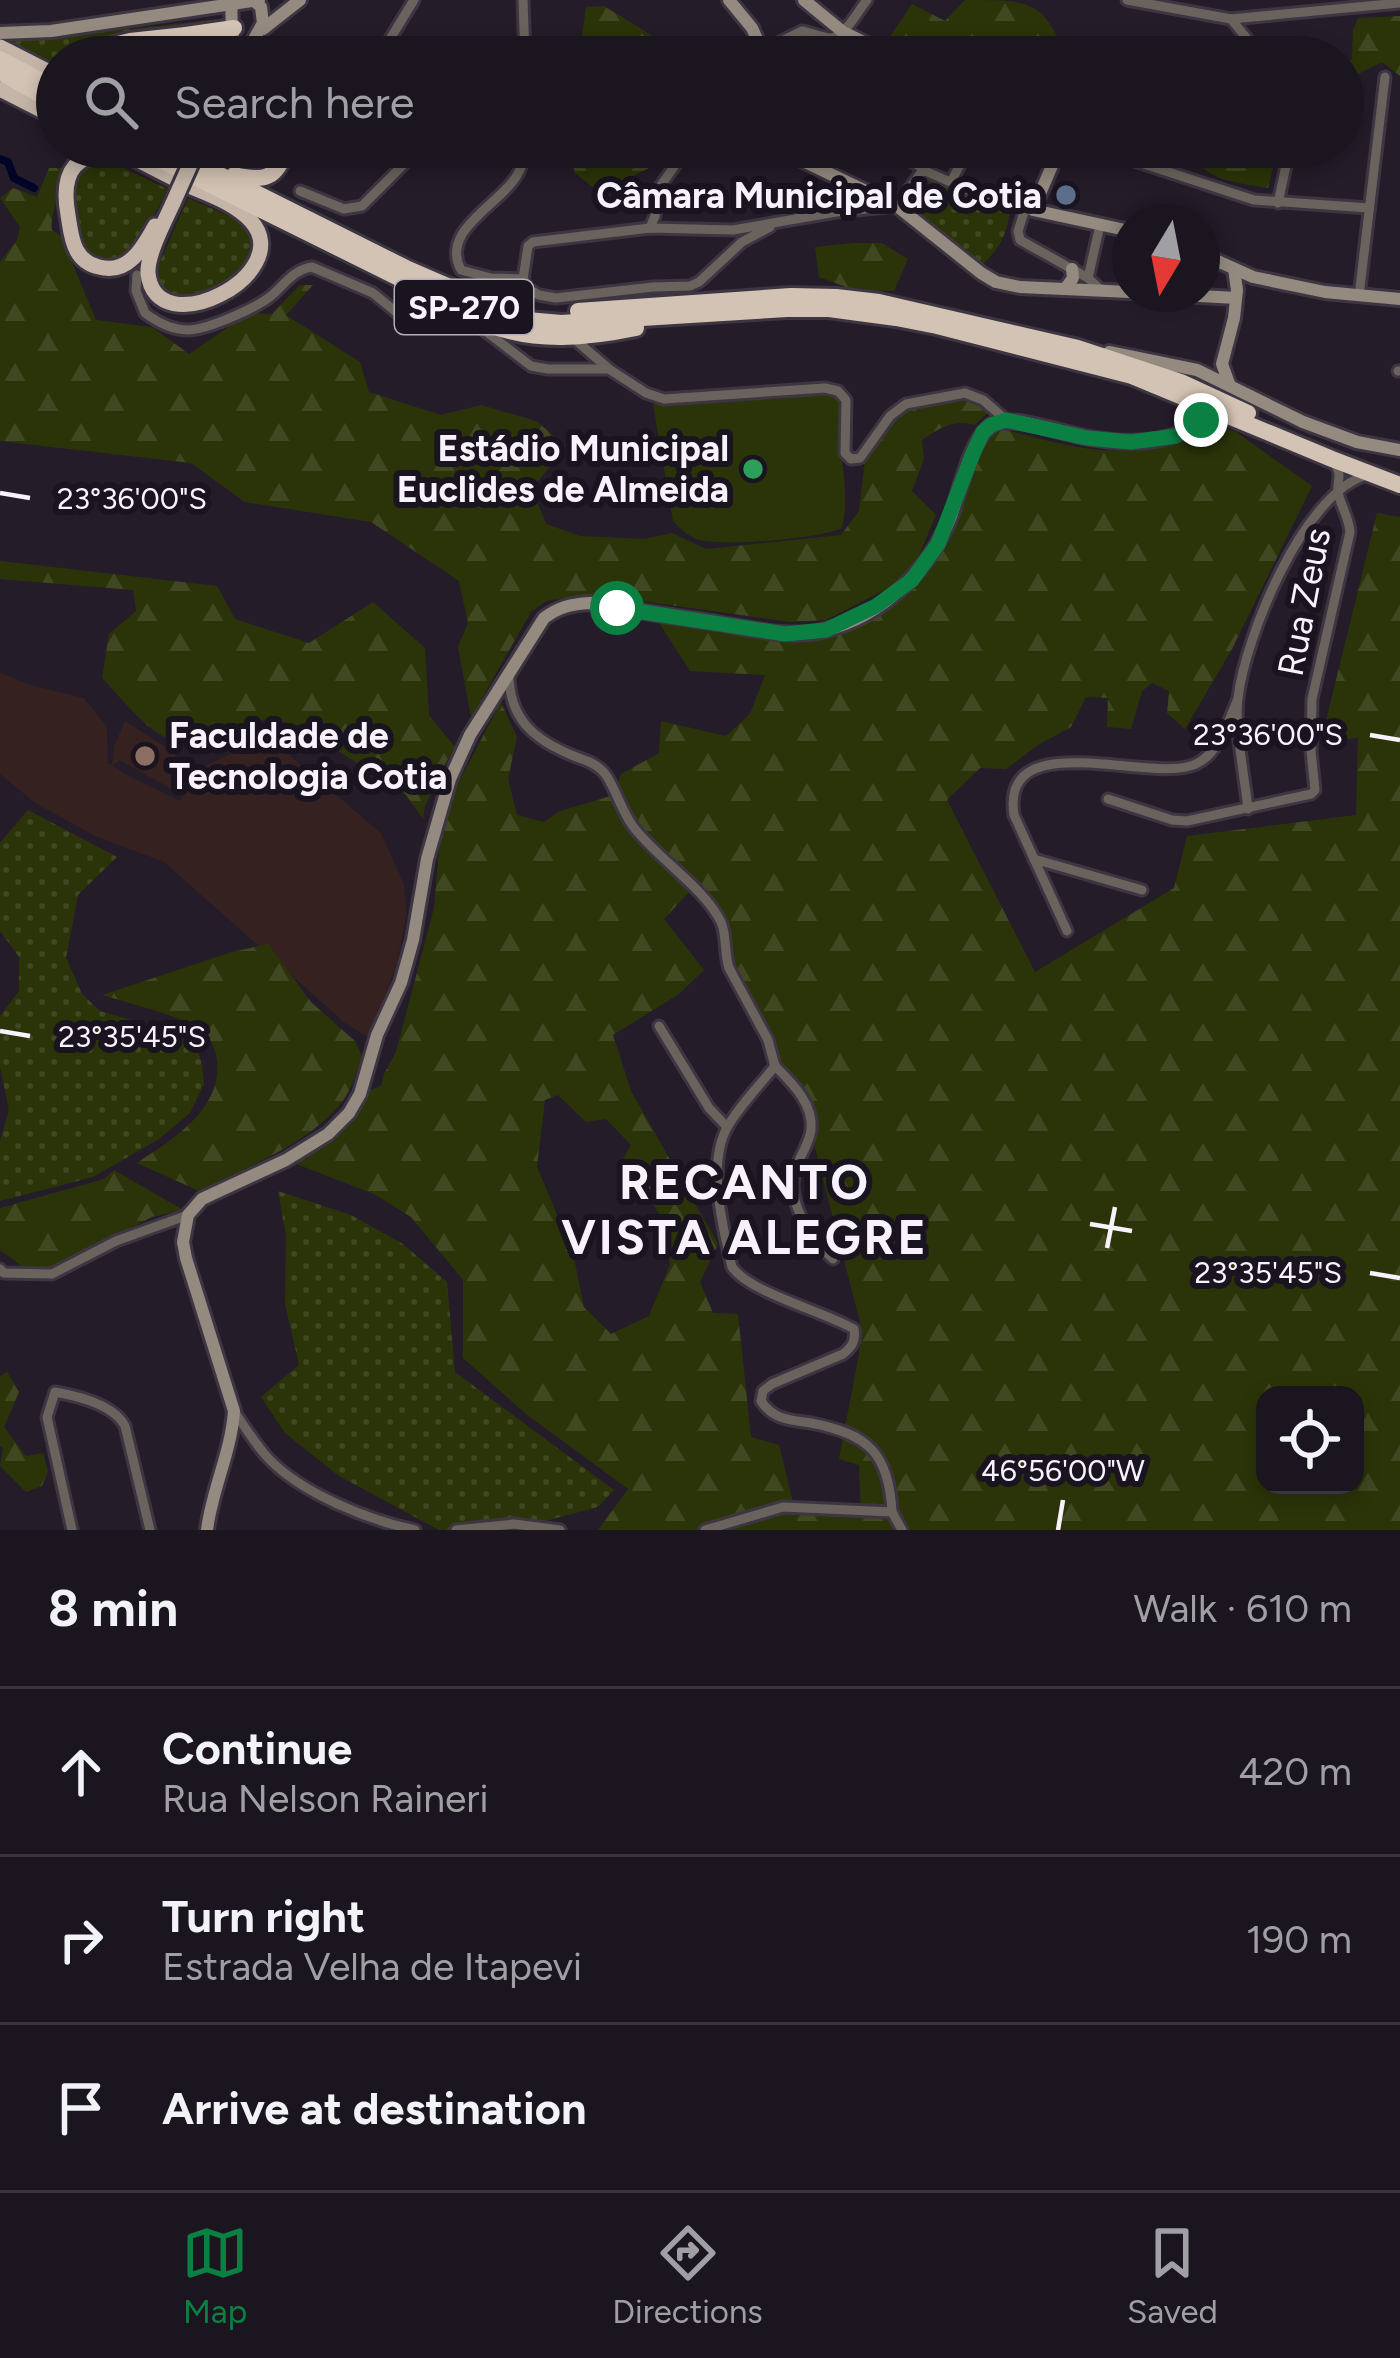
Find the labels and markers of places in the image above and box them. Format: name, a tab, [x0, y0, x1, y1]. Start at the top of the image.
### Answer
place label: Câmara Municipal de Cotia	[596, 174, 1042, 217]
marker: Câmara Municipal de Cotia	[1053, 182, 1079, 208]
place label: Estádio Municipal Euclides de Almeida	[397, 427, 729, 511]
marker: Estádio Municipal Euclides de Almeida	[740, 456, 766, 482]
place label: Faculdade de Tecnologia Cotia	[169, 714, 447, 798]
marker: Faculdade de Tecnologia Cotia	[132, 743, 158, 769]

